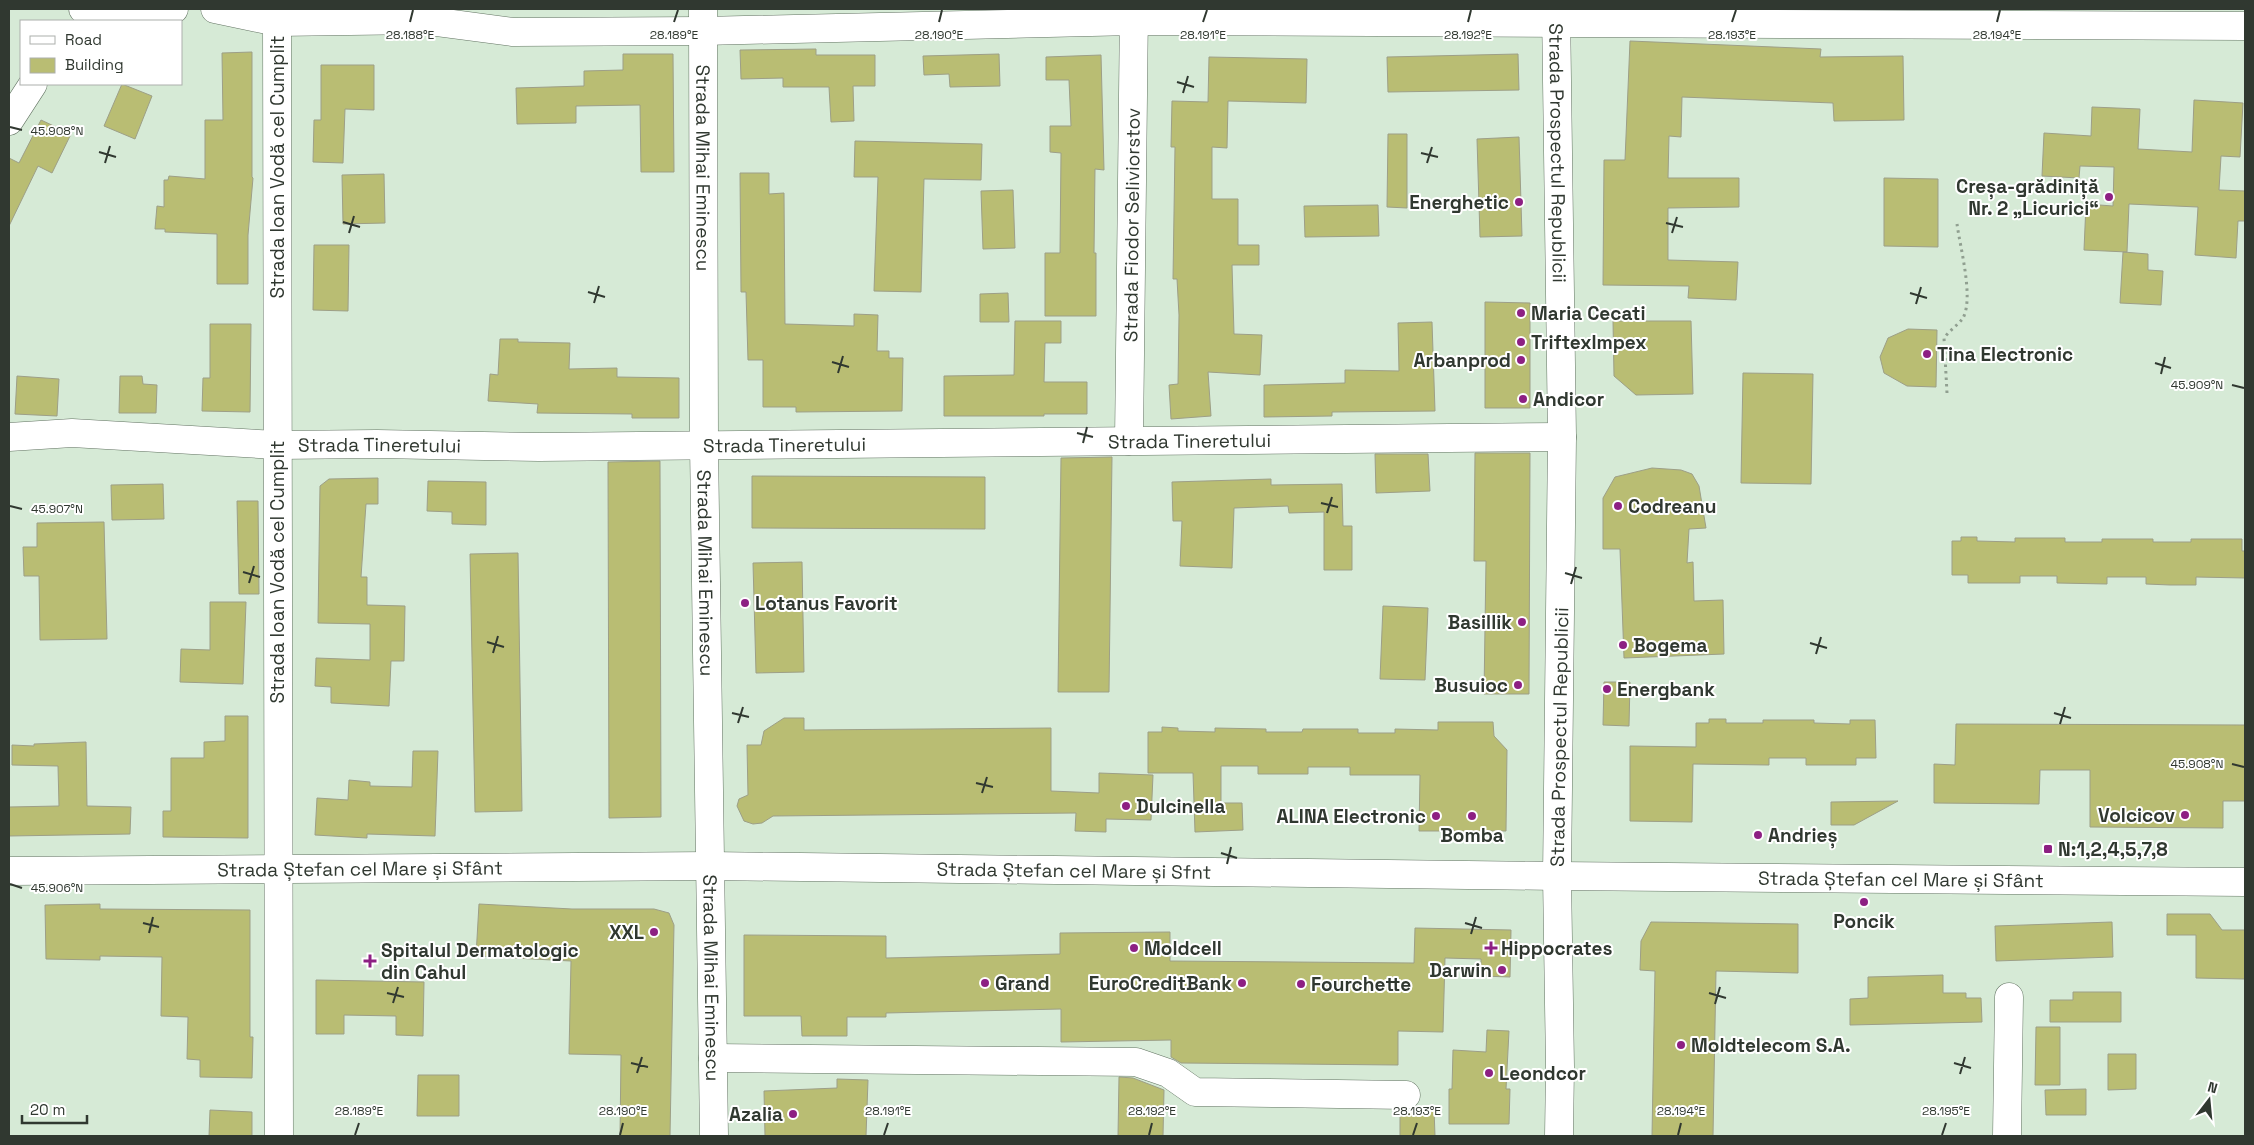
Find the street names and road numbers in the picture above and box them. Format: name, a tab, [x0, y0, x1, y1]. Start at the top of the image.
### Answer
street label: Strada Prospectul Republicii	[1543, 23, 1572, 283]
street label: Strada Ioan Vodă cel Cumplit	[265, 36, 290, 298]
street label: Strada Mihai Eminescu	[690, 65, 716, 271]
street label: Strada Fiodor Seliviorstov	[1118, 108, 1146, 342]
street label: Strada Tineretului	[1108, 428, 1271, 454]
street label: Strada Tineretului	[298, 432, 461, 459]
street label: Strada Tineretului	[703, 432, 866, 458]
street label: Strada Ioan Vodă cel Cumplit	[265, 441, 290, 703]
street label: Strada Mihai Eminescu	[691, 469, 719, 677]
street label: Strada Prospectul Republicii	[1545, 607, 1574, 867]
street label: Strada Ștefan cel Mare și Sfânt	[217, 855, 503, 883]
street label: Strada Ștefan cel Mare și Sfnt	[936, 857, 1212, 885]
street label: Strada Ștefan cel Mare și Sfânt	[1758, 866, 2044, 893]
street label: Strada Mihai Eminescu	[697, 874, 725, 1082]

